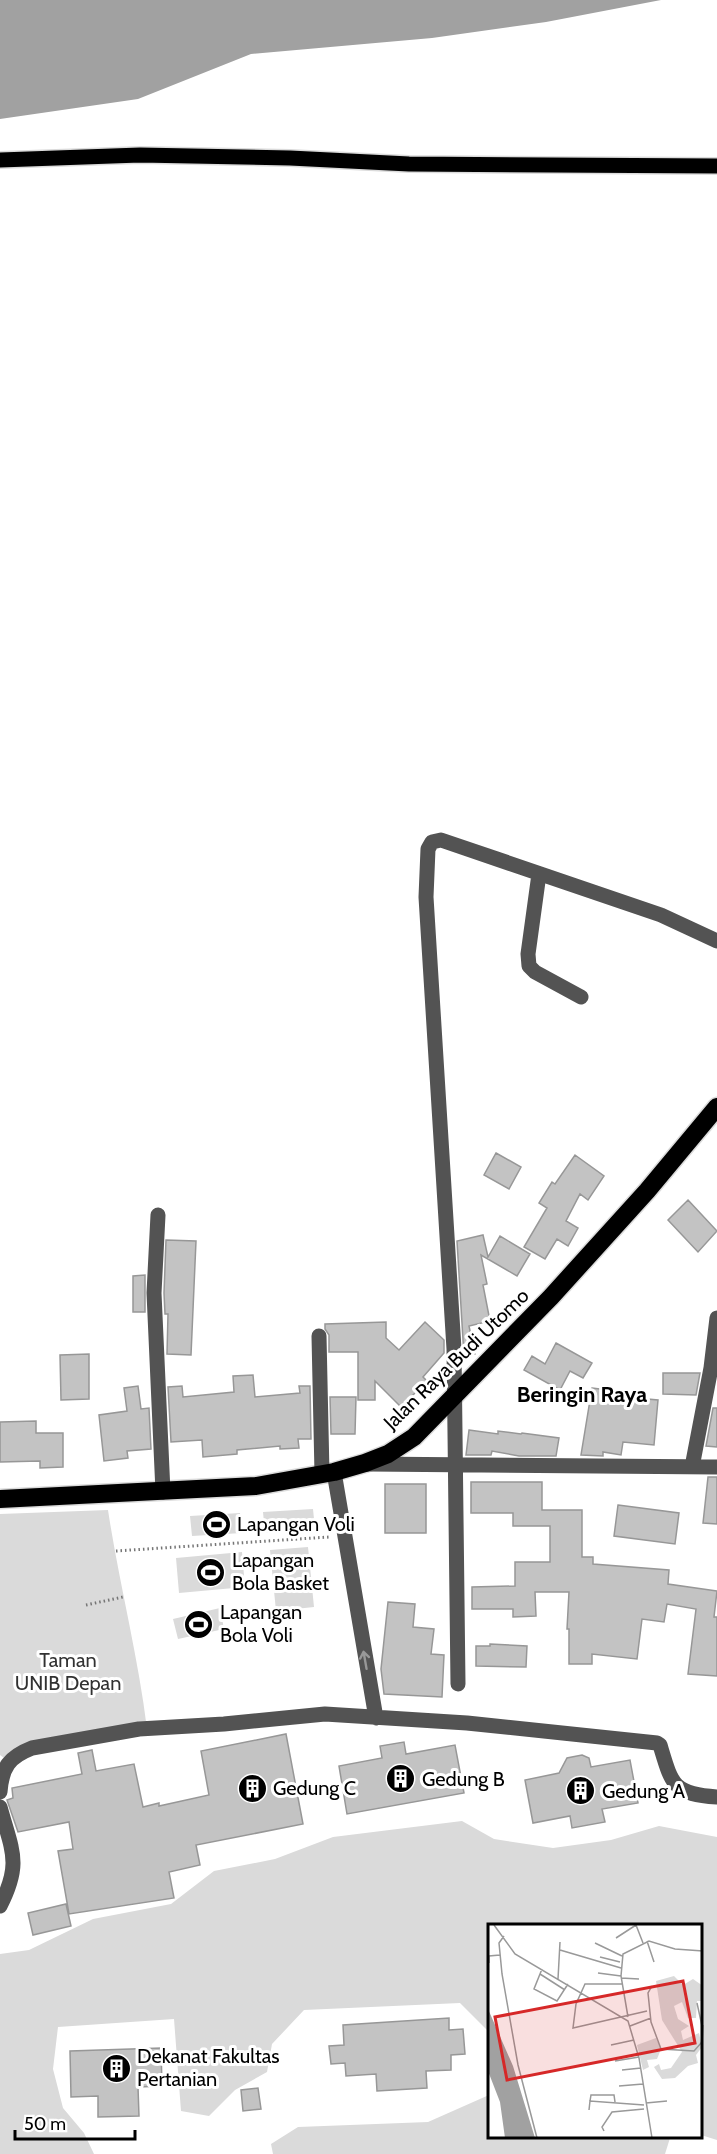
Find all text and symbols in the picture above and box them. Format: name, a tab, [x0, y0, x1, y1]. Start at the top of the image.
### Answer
street label: Jalan Raya Budi Utomo	[378, 1284, 534, 1435]
district label: Beringin Raya	[517, 1381, 647, 1408]
sports icon: Lapangan Voli	[200, 1508, 232, 1540]
place label: Lapangan Voli	[237, 1512, 355, 1536]
place label: Lapangan Bola Basket	[232, 1548, 329, 1595]
sports icon: Lapangan Bola Basket	[195, 1556, 227, 1588]
place label: Lapangan Bola Voli	[220, 1600, 302, 1647]
sports icon: Lapangan Bola Voli	[183, 1608, 215, 1640]
park label: Taman UNIB Depan	[15, 1648, 121, 1695]
one-way arrow	[360, 1651, 371, 1670]
building icon: Gedung B	[385, 1763, 417, 1795]
place label: Gedung B	[422, 1767, 505, 1791]
building icon: Gedung C	[236, 1772, 268, 1804]
building icon: Gedung A	[565, 1775, 597, 1807]
place label: Gedung C	[273, 1776, 356, 1800]
place label: Gedung A	[602, 1779, 686, 1803]
inset map	[488, 1924, 702, 2139]
place label: Dekanat Fakultas Pertanian	[137, 2044, 280, 2091]
building icon: Dekanat Fakultas Pertanian	[100, 2052, 132, 2084]
scale bar	[15, 2103, 135, 2141]
text: 50 m	[24, 2113, 66, 2135]

